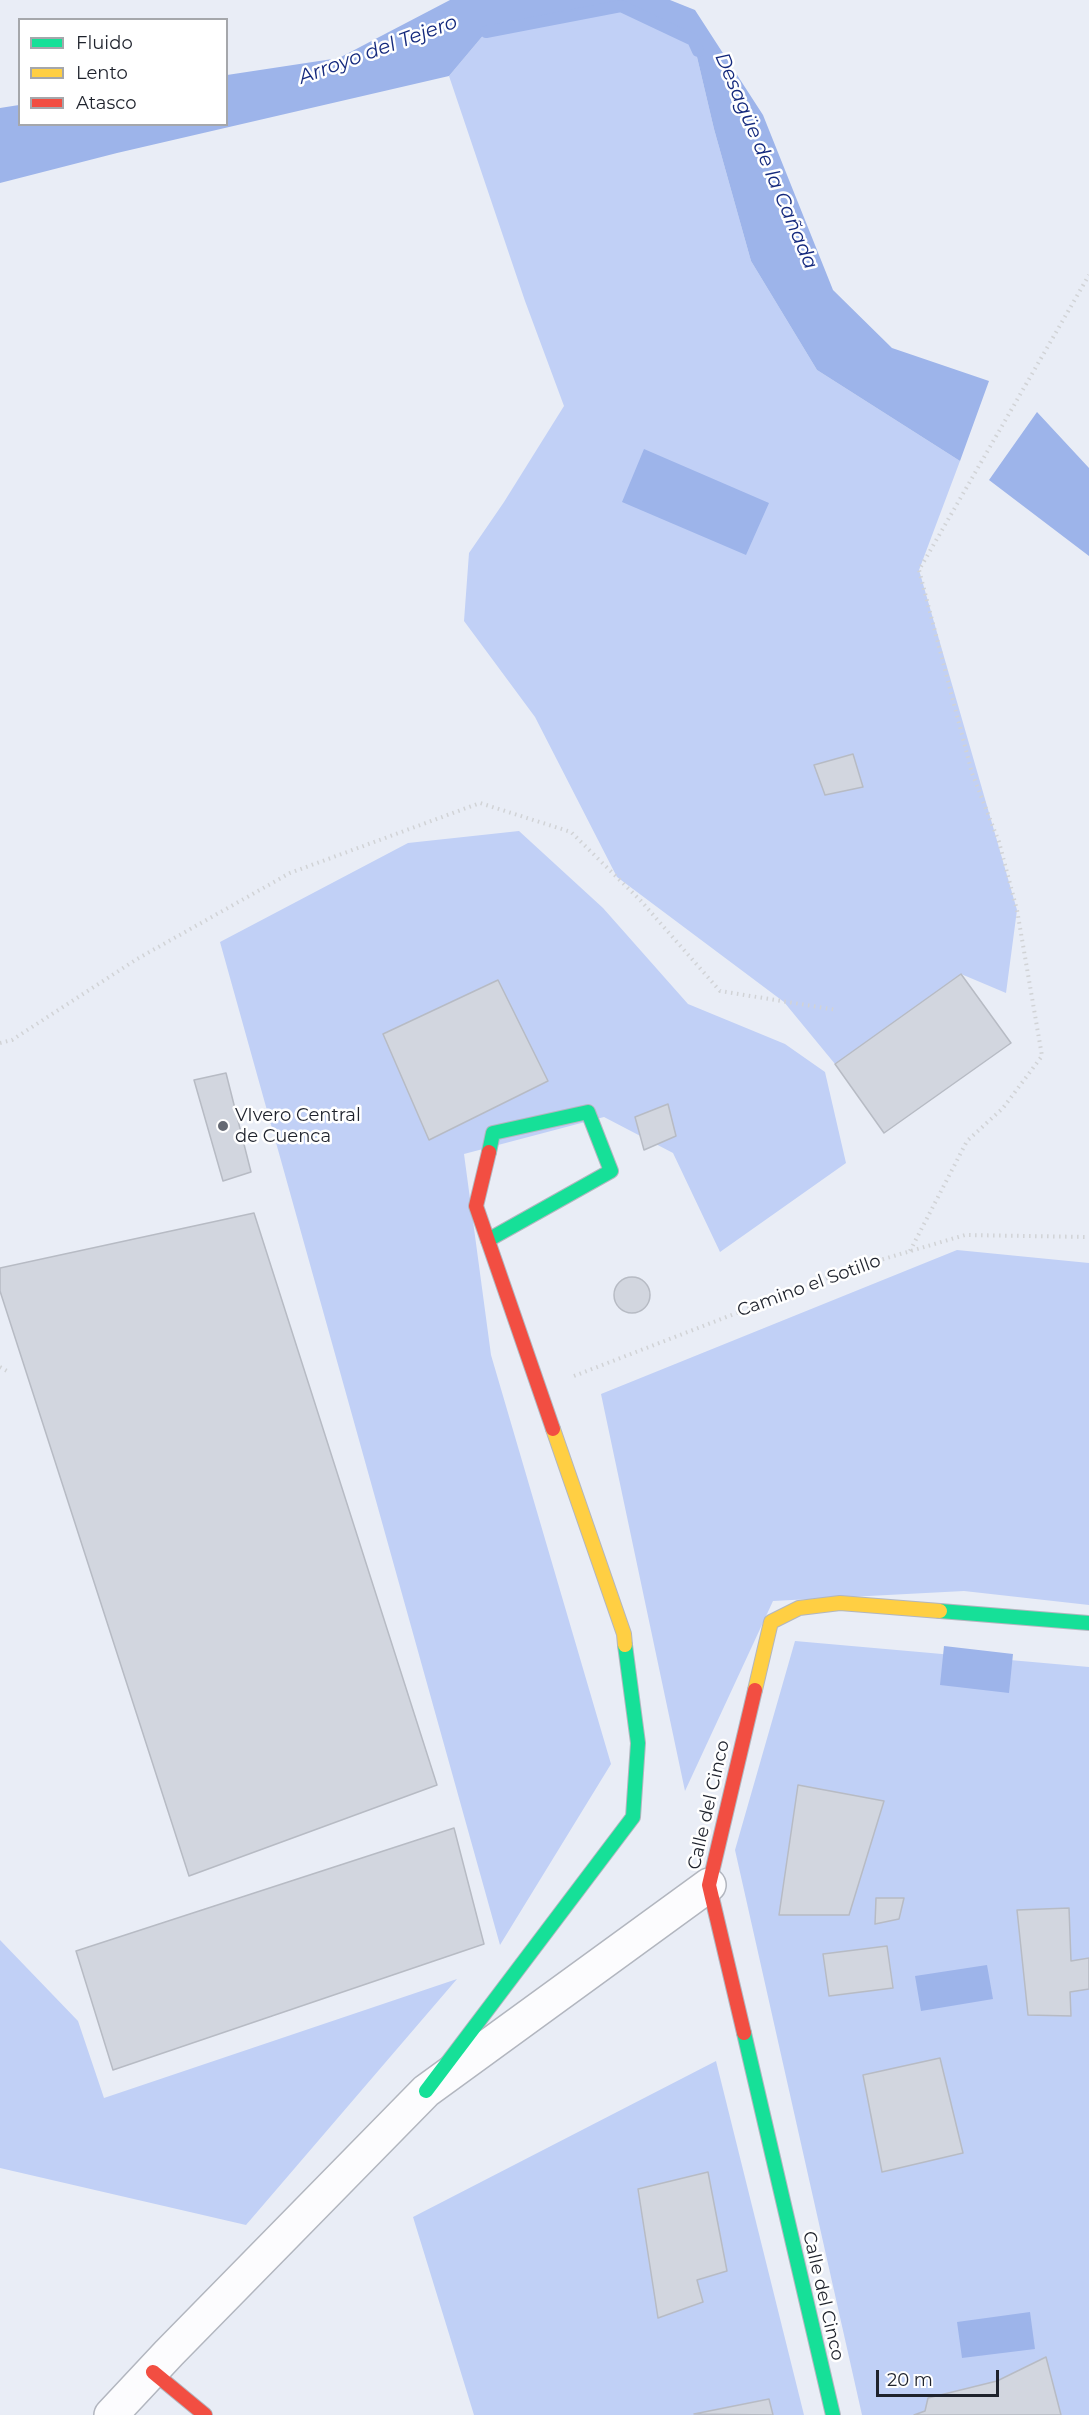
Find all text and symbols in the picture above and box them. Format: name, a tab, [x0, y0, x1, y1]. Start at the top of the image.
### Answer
water label: Arroyo del Tejero	[295, 10, 461, 90]
legend	[18, 18, 228, 126]
text: Fluido	[76, 32, 133, 54]
water label: Desagüe de la Cañada	[709, 49, 823, 273]
text: Lento	[76, 62, 128, 84]
text: Atasco	[76, 92, 136, 114]
place label: VIvero Central de Cuenca	[235, 1105, 361, 1148]
marker: VIvero Central de Cuenca	[216, 1119, 230, 1133]
street label: Camino el Sotillo	[734, 1250, 884, 1322]
street label: Calle del Cinco	[684, 1738, 734, 1872]
street label: Calle del Cinco	[798, 2229, 848, 2363]
scale bar	[879, 2358, 1002, 2396]
text: 20 m	[887, 2369, 933, 2391]

